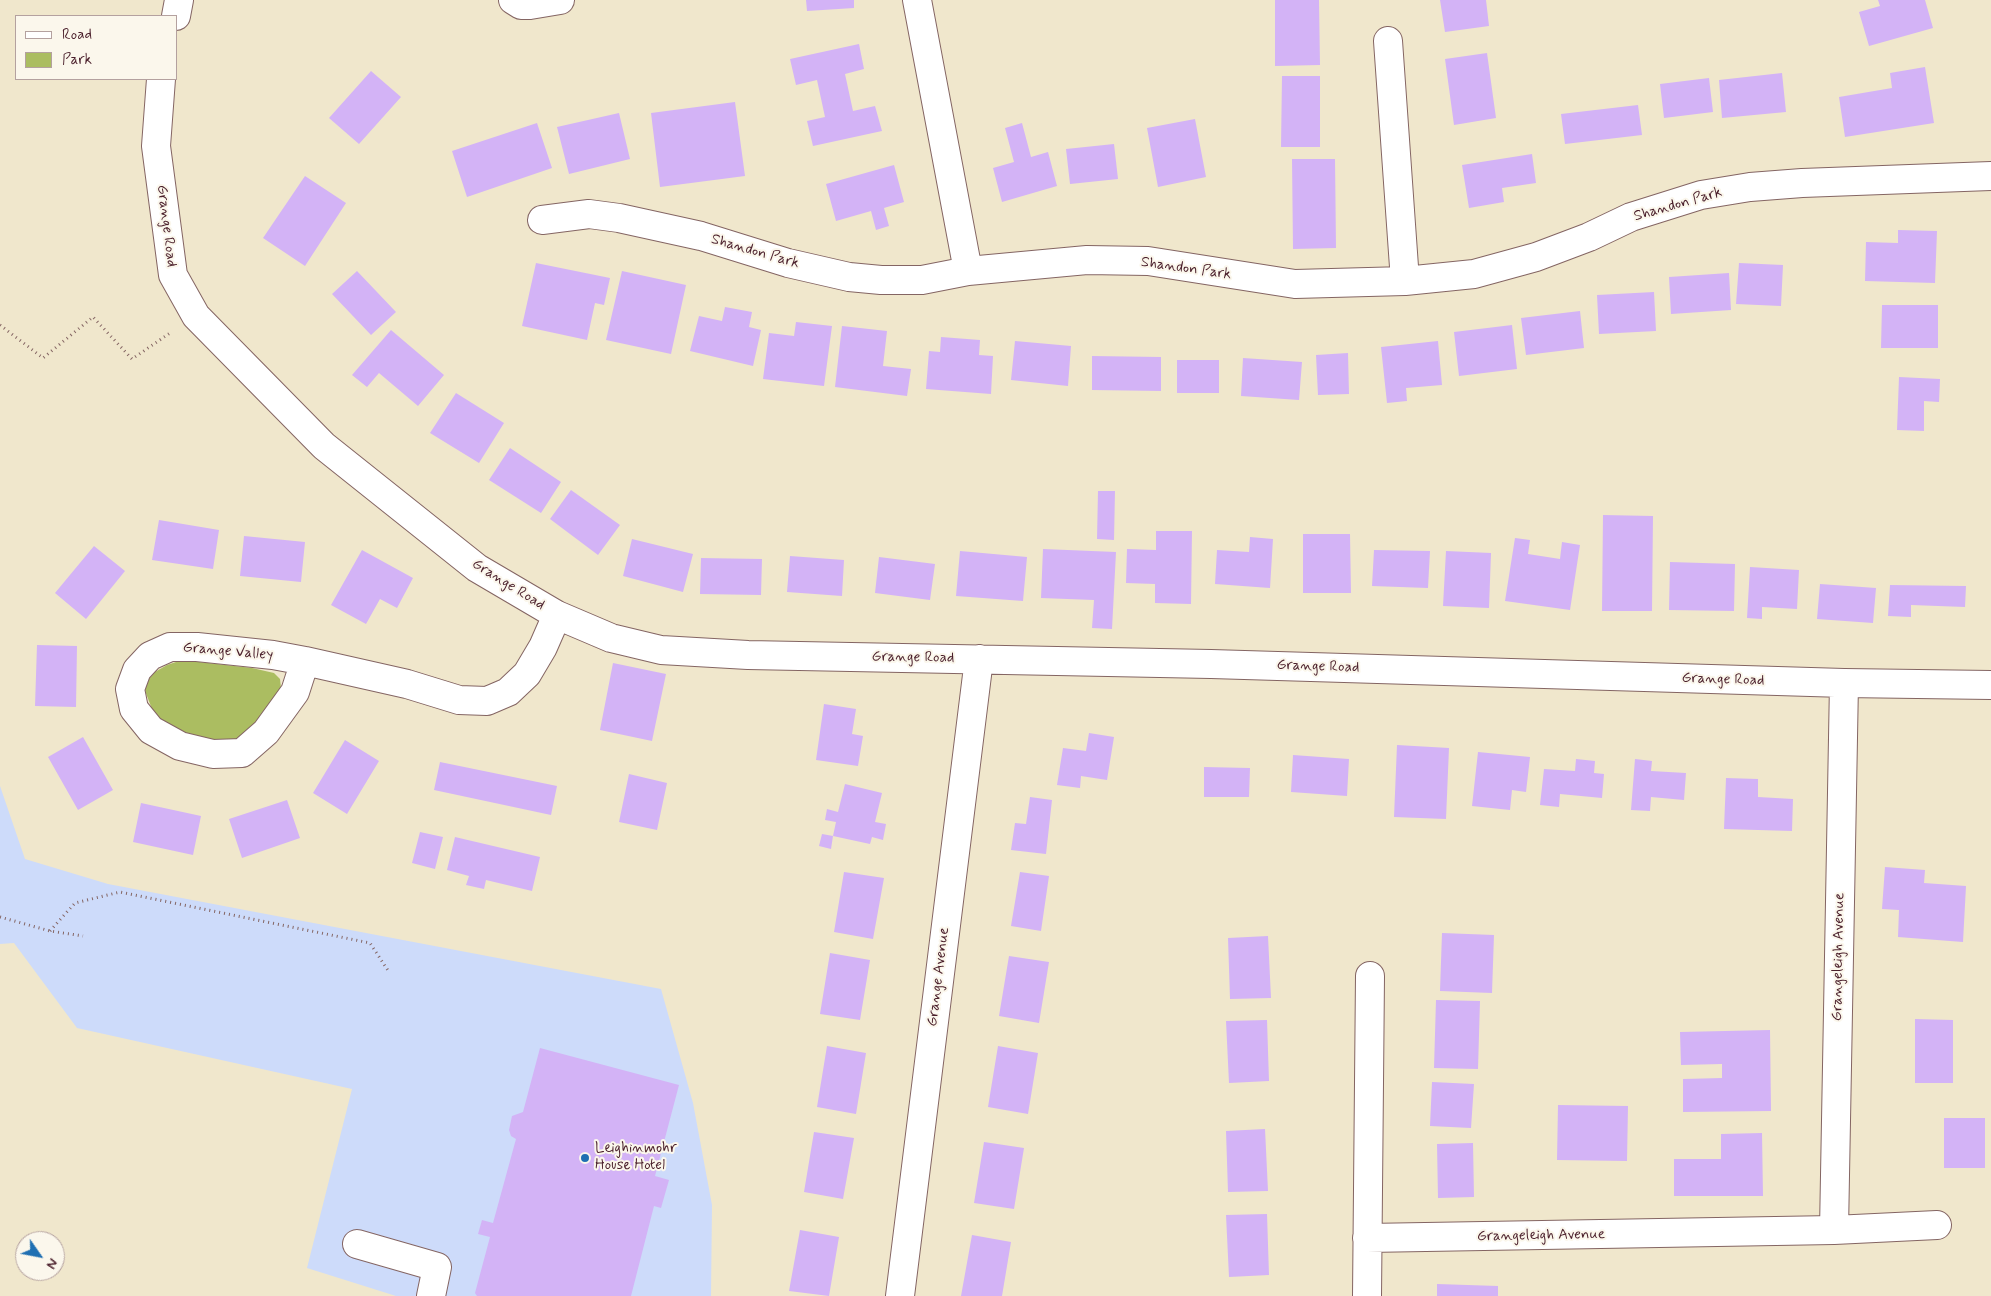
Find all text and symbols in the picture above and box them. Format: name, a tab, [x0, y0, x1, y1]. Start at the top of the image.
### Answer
legend	[15, 15, 178, 80]
text: Road	[62, 25, 92, 45]
text: Park	[62, 50, 92, 70]
street label: Grange Road	[152, 184, 180, 268]
street label: Shandon Park	[1632, 184, 1724, 226]
street label: Shandon Park	[709, 231, 801, 273]
street label: Shandon Park	[1140, 254, 1232, 284]
street label: Grange Road	[468, 555, 548, 615]
street label: Grange Valley	[182, 639, 274, 665]
street label: Grange Road	[871, 648, 955, 668]
street label: Grange Road	[1276, 657, 1360, 677]
street label: Grange Road	[1681, 670, 1765, 690]
street label: Grangeleigh Avenue	[1829, 893, 1849, 1021]
street label: Grange Avenue	[924, 926, 954, 1028]
place label: Leighinmohr House Hotel	[595, 1140, 677, 1175]
marker: Leighinmohr House Hotel	[579, 1152, 591, 1164]
street label: Grangeleigh Avenue	[1477, 1226, 1605, 1246]
north arrow	[15, 1231, 65, 1281]
text: N	[42, 1255, 62, 1272]

